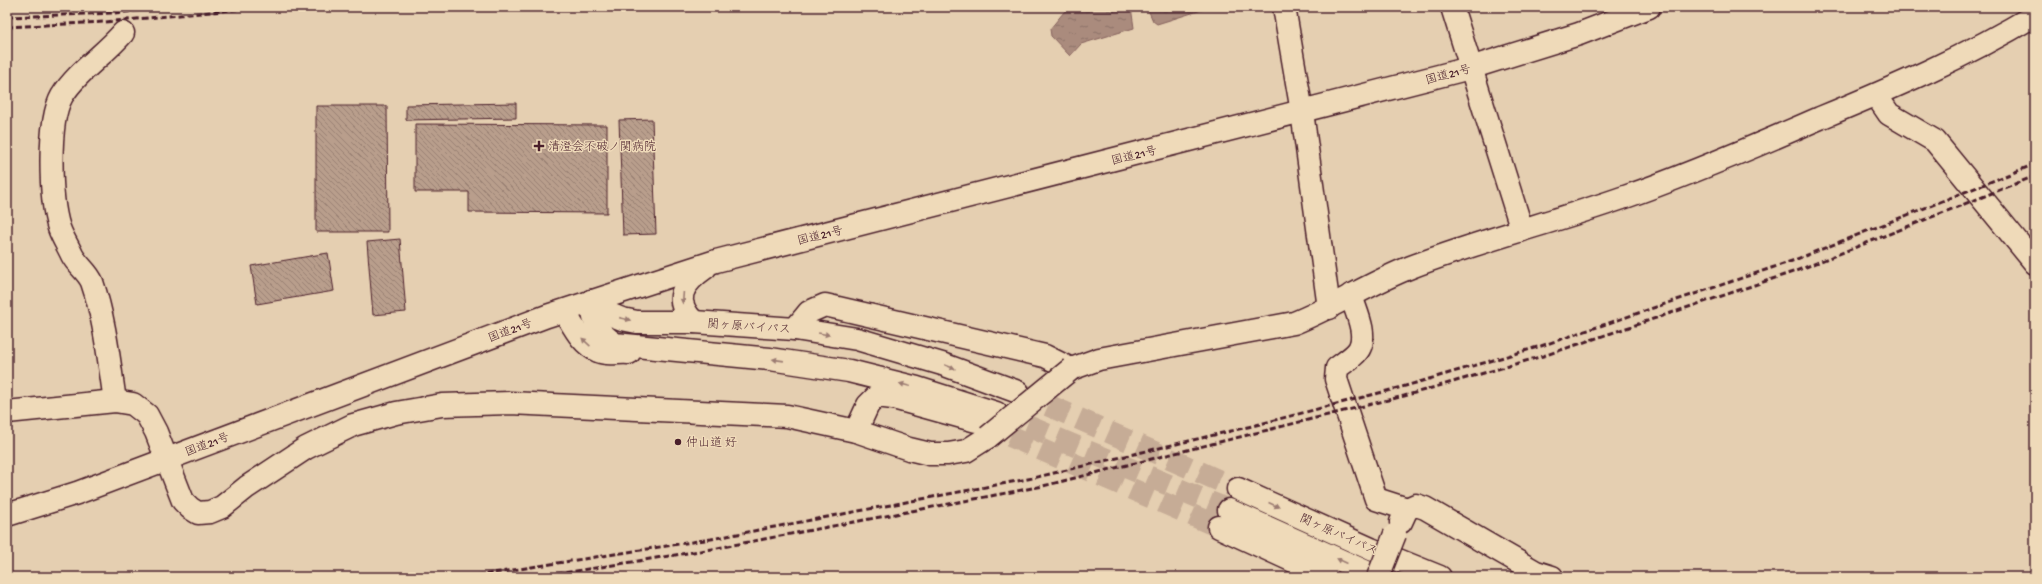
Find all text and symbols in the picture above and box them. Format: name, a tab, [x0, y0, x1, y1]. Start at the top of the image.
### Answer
street label: 国道21号	[1424, 62, 1473, 89]
marker: 清澄会不破ノ関病院	[533, 140, 545, 152]
place label: 清澄会不破ノ関病院	[548, 140, 656, 155]
street label: 国道21号	[1110, 144, 1159, 169]
street label: 国道21号	[796, 224, 845, 249]
one-way arrow	[679, 292, 686, 304]
street label: 国道21号	[486, 316, 535, 347]
one-way arrow	[619, 317, 631, 323]
street label: 関ヶ原バイパス	[707, 317, 791, 338]
one-way arrow	[818, 331, 830, 337]
one-way arrow	[581, 337, 591, 347]
one-way arrow	[772, 357, 784, 363]
one-way arrow	[944, 364, 956, 370]
one-way arrow	[899, 382, 911, 388]
street label: 国道21号	[183, 430, 232, 461]
place label: 仲山道 好	[686, 436, 737, 451]
marker: 仲山道 好	[673, 437, 683, 447]
one-way arrow	[1268, 502, 1279, 508]
street label: 関ヶ原バイパス	[1297, 511, 1380, 559]
one-way arrow	[1337, 558, 1348, 564]

